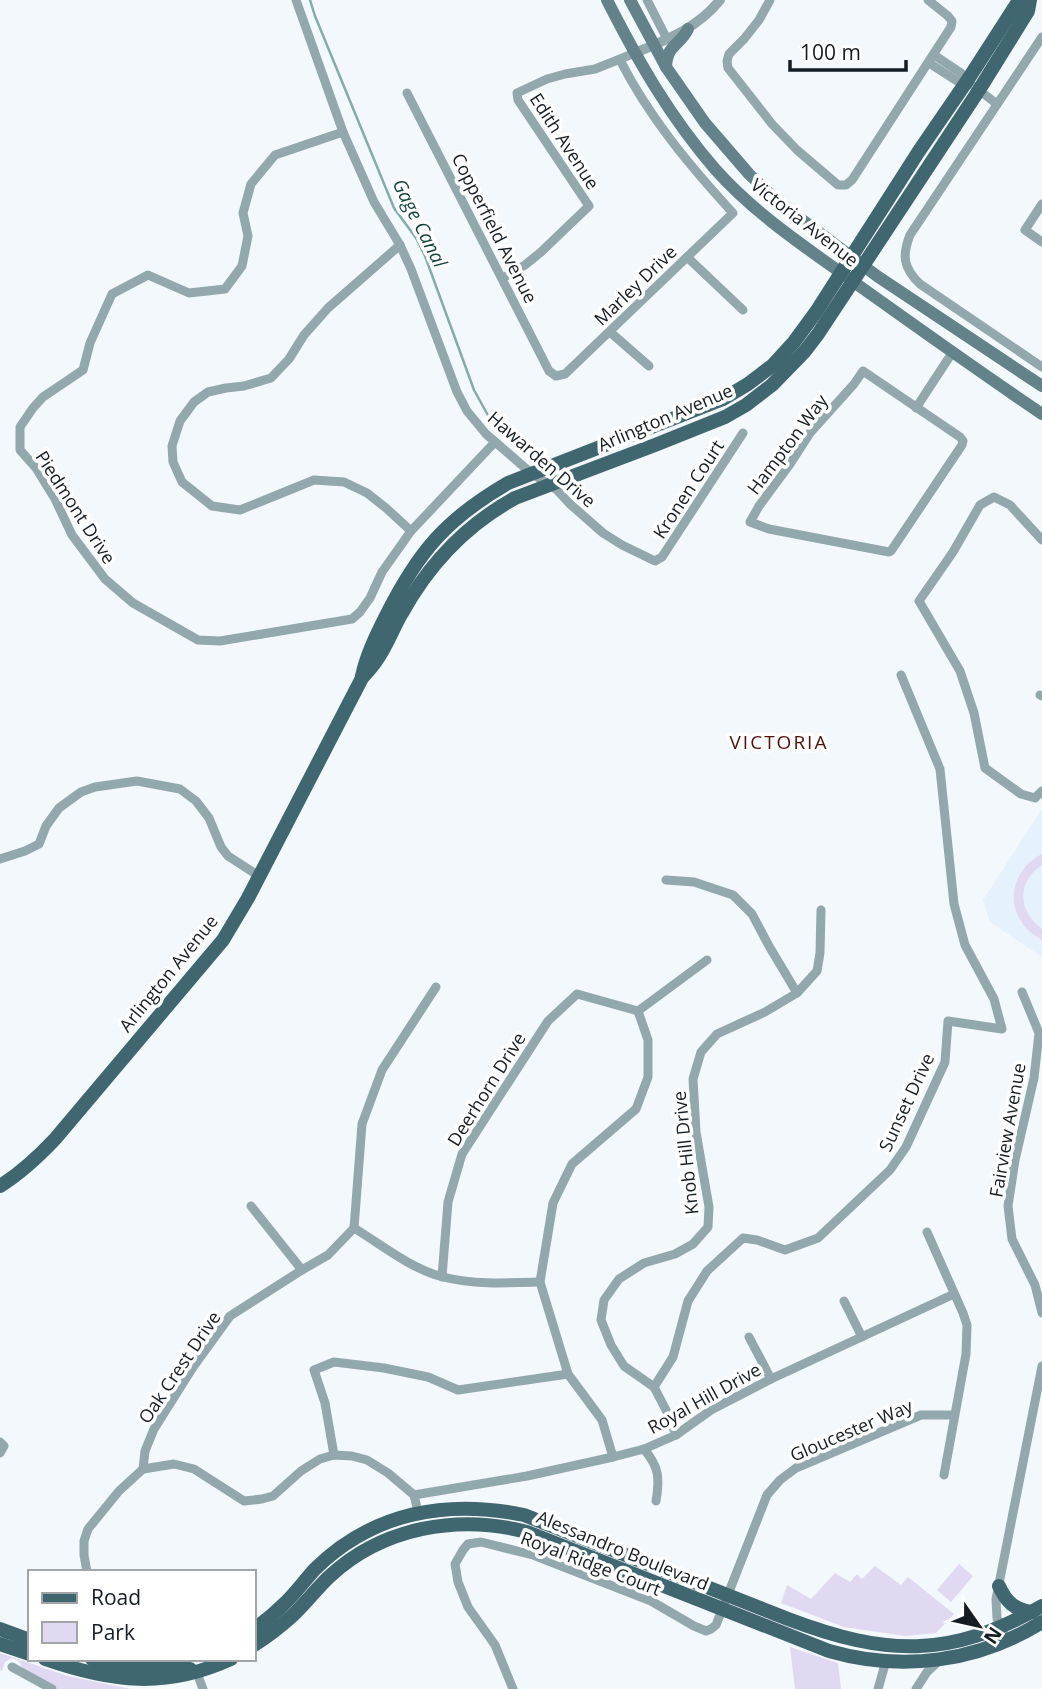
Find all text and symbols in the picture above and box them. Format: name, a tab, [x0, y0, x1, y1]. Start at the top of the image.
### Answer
scale bar	[790, 28, 906, 72]
text: 100 m	[800, 38, 861, 66]
street label: Edith Avenue	[525, 88, 605, 194]
street label: Copperfield Avenue	[447, 149, 543, 307]
street label: Victoria Avenue	[746, 172, 864, 272]
water label: Gage Canal	[387, 174, 454, 273]
street label: Marley Drive	[589, 240, 681, 330]
street label: Arlington Avenue	[594, 378, 736, 456]
street label: Hampton Way	[741, 388, 833, 499]
street label: Hawarden Drive	[483, 406, 601, 512]
street label: Kronen Court	[647, 435, 729, 543]
street label: Piedmont Drive	[30, 446, 122, 568]
district label: VICTORIA	[730, 729, 828, 755]
street label: Arlington Avenue	[113, 909, 223, 1037]
street label: Deerhorn Drive	[441, 1028, 531, 1150]
street label: Sunset Drive	[873, 1049, 939, 1155]
street label: Fairview Avenue	[983, 1061, 1031, 1199]
street label: Knob Hill Drive	[667, 1090, 703, 1216]
street label: Oak Crest Drive	[133, 1306, 225, 1428]
street label: Royal Hill Drive	[643, 1357, 765, 1439]
street label: Gloucester Way	[786, 1393, 917, 1467]
street label: Alessandro Boulevard	[533, 1504, 713, 1596]
street label: Royal Ridge Court	[517, 1525, 665, 1601]
legend	[28, 1570, 256, 1661]
text: Road	[91, 1583, 141, 1611]
north arrow	[944, 1591, 1014, 1661]
text: Park	[91, 1618, 135, 1646]
text: N	[978, 1622, 1008, 1649]

